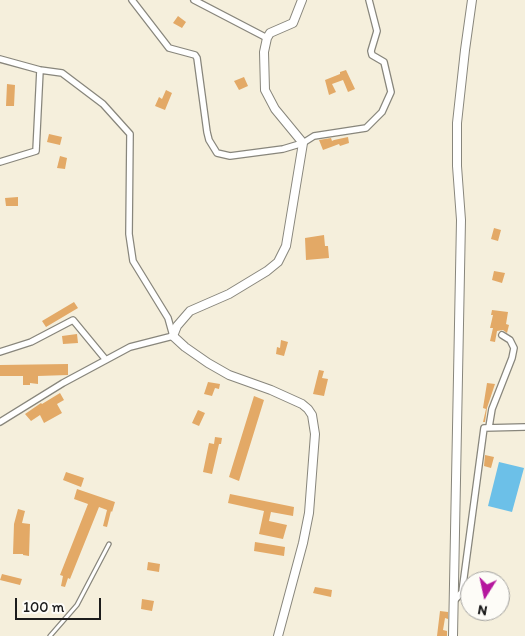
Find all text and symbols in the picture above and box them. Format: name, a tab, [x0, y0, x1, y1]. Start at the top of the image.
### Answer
north arrow	[460, 571, 510, 621]
scale bar	[18, 588, 104, 620]
text: 100 m	[23, 598, 64, 616]
text: N	[476, 601, 489, 619]

